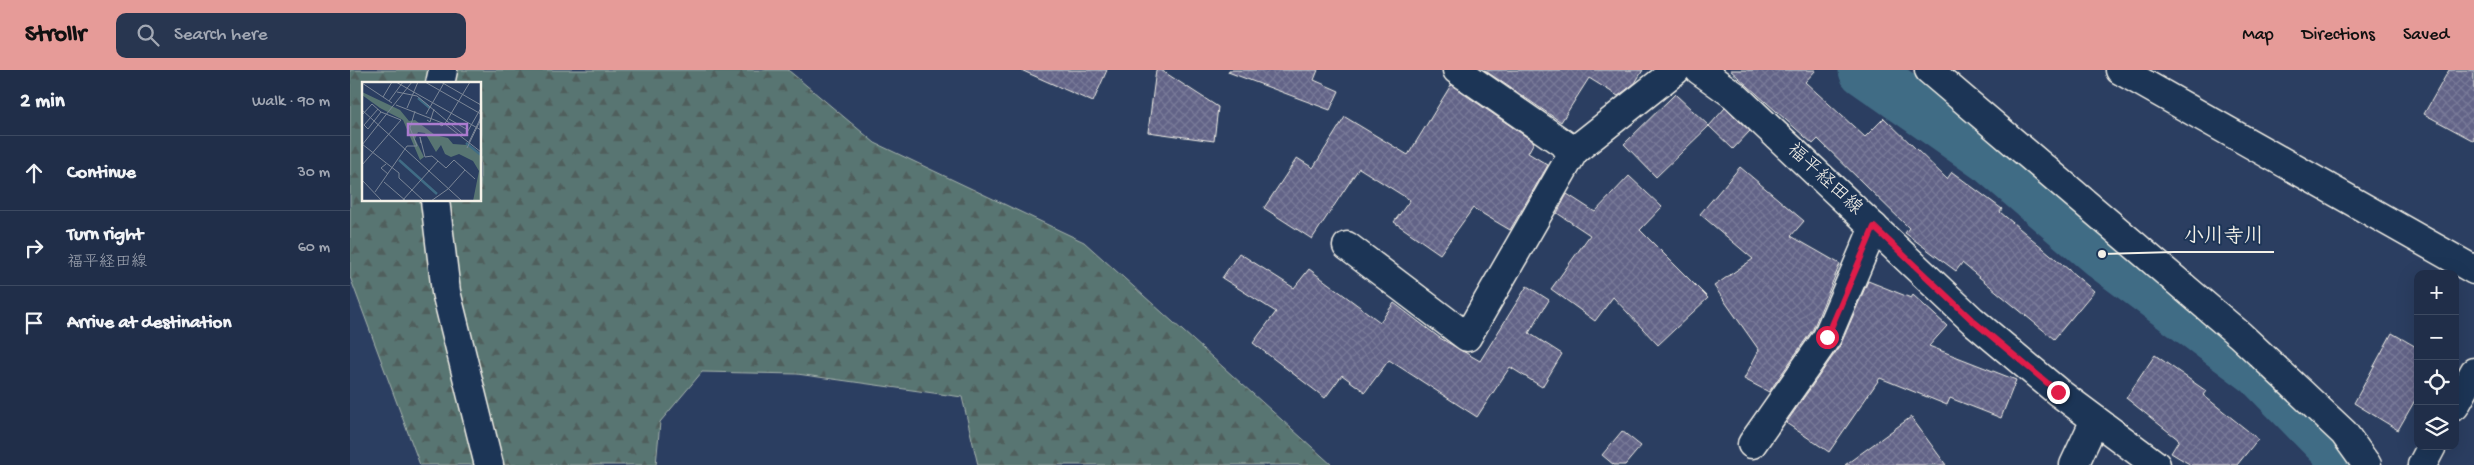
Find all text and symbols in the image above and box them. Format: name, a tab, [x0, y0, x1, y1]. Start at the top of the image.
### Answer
search box	[116, 13, 466, 58]
text: Strollr	[25, 21, 86, 50]
icon: search	[134, 21, 162, 49]
text: Search here	[174, 24, 268, 47]
text: Map	[2242, 25, 2274, 46]
text: Directions	[2302, 25, 2375, 46]
text: Saved	[2403, 25, 2449, 46]
inset map	[362, 82, 481, 201]
text: 2 min	[20, 90, 65, 115]
text: Walk · 90 m	[252, 93, 330, 112]
street label: 福平経田線	[1781, 138, 1867, 221]
icon: ahead	[20, 159, 48, 187]
text: Continue	[67, 162, 136, 185]
text: 30 m	[297, 164, 330, 183]
callout: 小川寺川	[2174, 217, 2274, 252]
text: Turn right	[67, 224, 143, 247]
text: 小川寺川	[2184, 225, 2264, 250]
icon: right	[20, 234, 48, 262]
text: 60 m	[298, 239, 330, 258]
text: 福平経田線	[67, 254, 147, 273]
map controls	[2414, 270, 2459, 450]
button: +	[2414, 270, 2459, 315]
icon: arrive	[20, 309, 48, 337]
text: Arrive at destination	[67, 312, 231, 335]
button: −	[2414, 315, 2459, 360]
route start	[1816, 326, 1839, 349]
button: locate	[2414, 360, 2459, 405]
route end	[2047, 381, 2070, 404]
button: layers	[2414, 405, 2459, 450]

